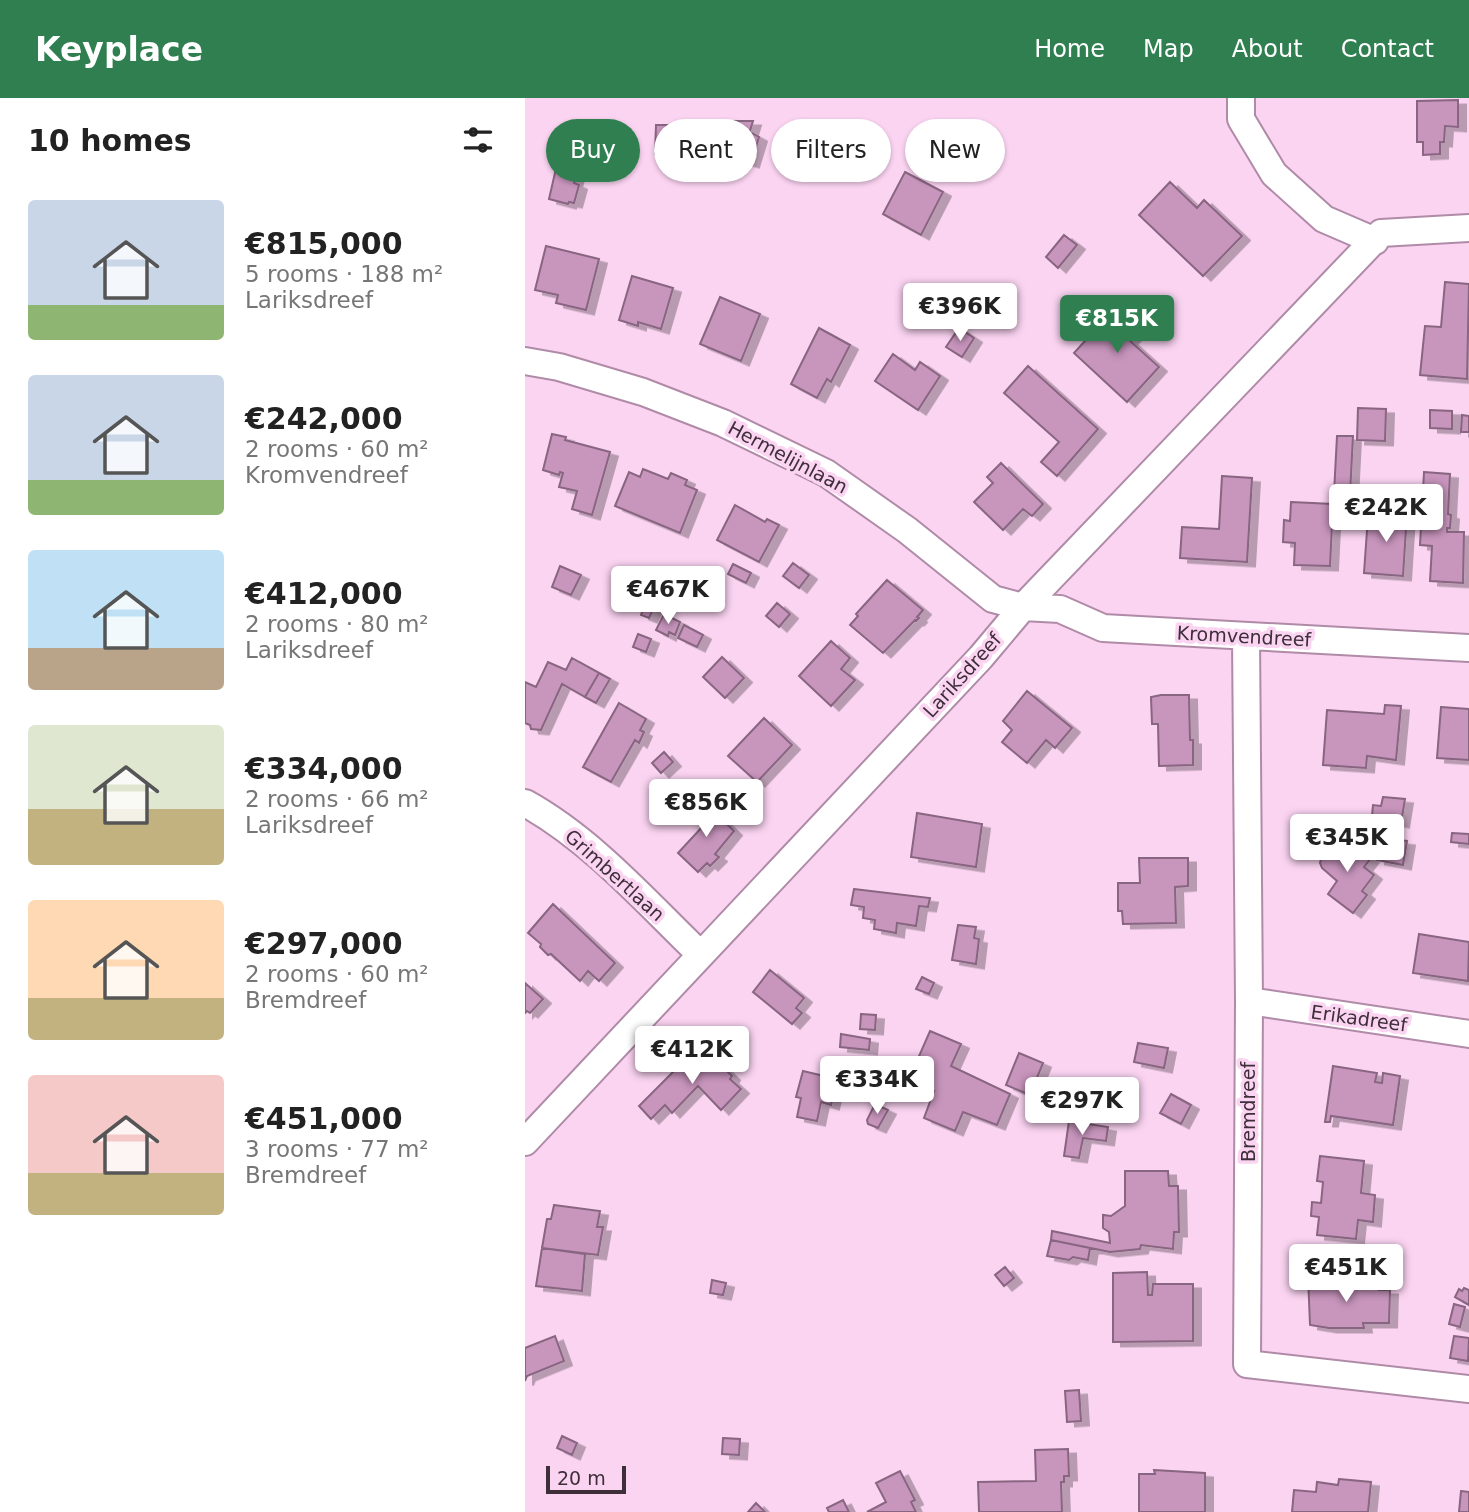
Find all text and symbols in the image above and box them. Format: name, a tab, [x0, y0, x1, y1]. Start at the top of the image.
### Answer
text: Keyplace	[35, 30, 203, 69]
text: Home	[1034, 35, 1105, 63]
text: Map	[1143, 35, 1194, 63]
text: About	[1232, 35, 1303, 63]
text: Contact	[1341, 35, 1434, 63]
chip: Buy	[546, 119, 640, 182]
chip: Rent	[654, 119, 757, 182]
chip: Filters	[771, 119, 891, 182]
chip: New	[905, 119, 1005, 182]
icon: filters	[459, 121, 497, 159]
text: 10 homes	[28, 123, 192, 158]
text: €815,000	[245, 226, 403, 261]
icon: home	[84, 228, 168, 312]
text: 5 rooms · 188 m²	[245, 261, 443, 287]
pin: €396K	[911, 284, 1009, 343]
text: Lariksdreef	[245, 287, 373, 313]
text: €396K	[919, 293, 1001, 319]
pin: €815K	[1068, 296, 1166, 355]
text: €815K	[1076, 305, 1158, 331]
text: €242,000	[245, 401, 403, 436]
icon: home	[84, 403, 168, 487]
street label: Hermelijnlaan	[724, 416, 852, 498]
text: 2 rooms · 60 m²	[245, 436, 429, 462]
text: Kromvendreef	[245, 462, 408, 488]
pin: €242K	[1337, 484, 1435, 544]
text: €242K	[1345, 494, 1427, 520]
pin: €467K	[619, 566, 717, 626]
text: €412,000	[245, 576, 403, 611]
text: €467K	[627, 576, 709, 602]
icon: home	[84, 578, 168, 662]
text: 2 rooms · 80 m²	[245, 611, 429, 637]
street label: Kromvendreef	[1176, 621, 1313, 651]
street label: Lariksdreef	[918, 627, 1006, 722]
text: Lariksdreef	[245, 637, 373, 663]
text: €334,000	[245, 751, 403, 786]
icon: home	[84, 753, 168, 837]
pin: €856K	[657, 780, 755, 839]
text: 2 rooms · 66 m²	[245, 786, 429, 812]
text: €856K	[665, 789, 747, 815]
text: Lariksdreef	[245, 812, 373, 838]
pin: €345K	[1298, 814, 1396, 874]
text: €345K	[1306, 824, 1388, 850]
street label: Grimbertlaan	[561, 825, 669, 925]
text: €297,000	[245, 926, 403, 961]
icon: home	[84, 928, 168, 1012]
text: 2 rooms · 60 m²	[245, 961, 429, 987]
text: Bremdreef	[245, 987, 366, 1013]
street label: Erikadreef	[1309, 1000, 1410, 1036]
pin: €412K	[643, 1026, 741, 1086]
text: €412K	[651, 1036, 733, 1062]
pin: €334K	[828, 1056, 926, 1116]
street label: Bremdreef	[1237, 1061, 1259, 1162]
text: €334K	[836, 1066, 918, 1092]
pin: €297K	[1033, 1077, 1131, 1137]
text: €297K	[1041, 1087, 1123, 1113]
text: €451,000	[245, 1101, 403, 1136]
icon: home	[84, 1103, 168, 1187]
text: 3 rooms · 77 m²	[245, 1136, 429, 1162]
text: Bremdreef	[245, 1162, 366, 1188]
pin: €451K	[1297, 1244, 1395, 1304]
text: €451K	[1305, 1254, 1387, 1280]
scale bar	[546, 1463, 627, 1495]
text: 20 m	[557, 1467, 606, 1489]

